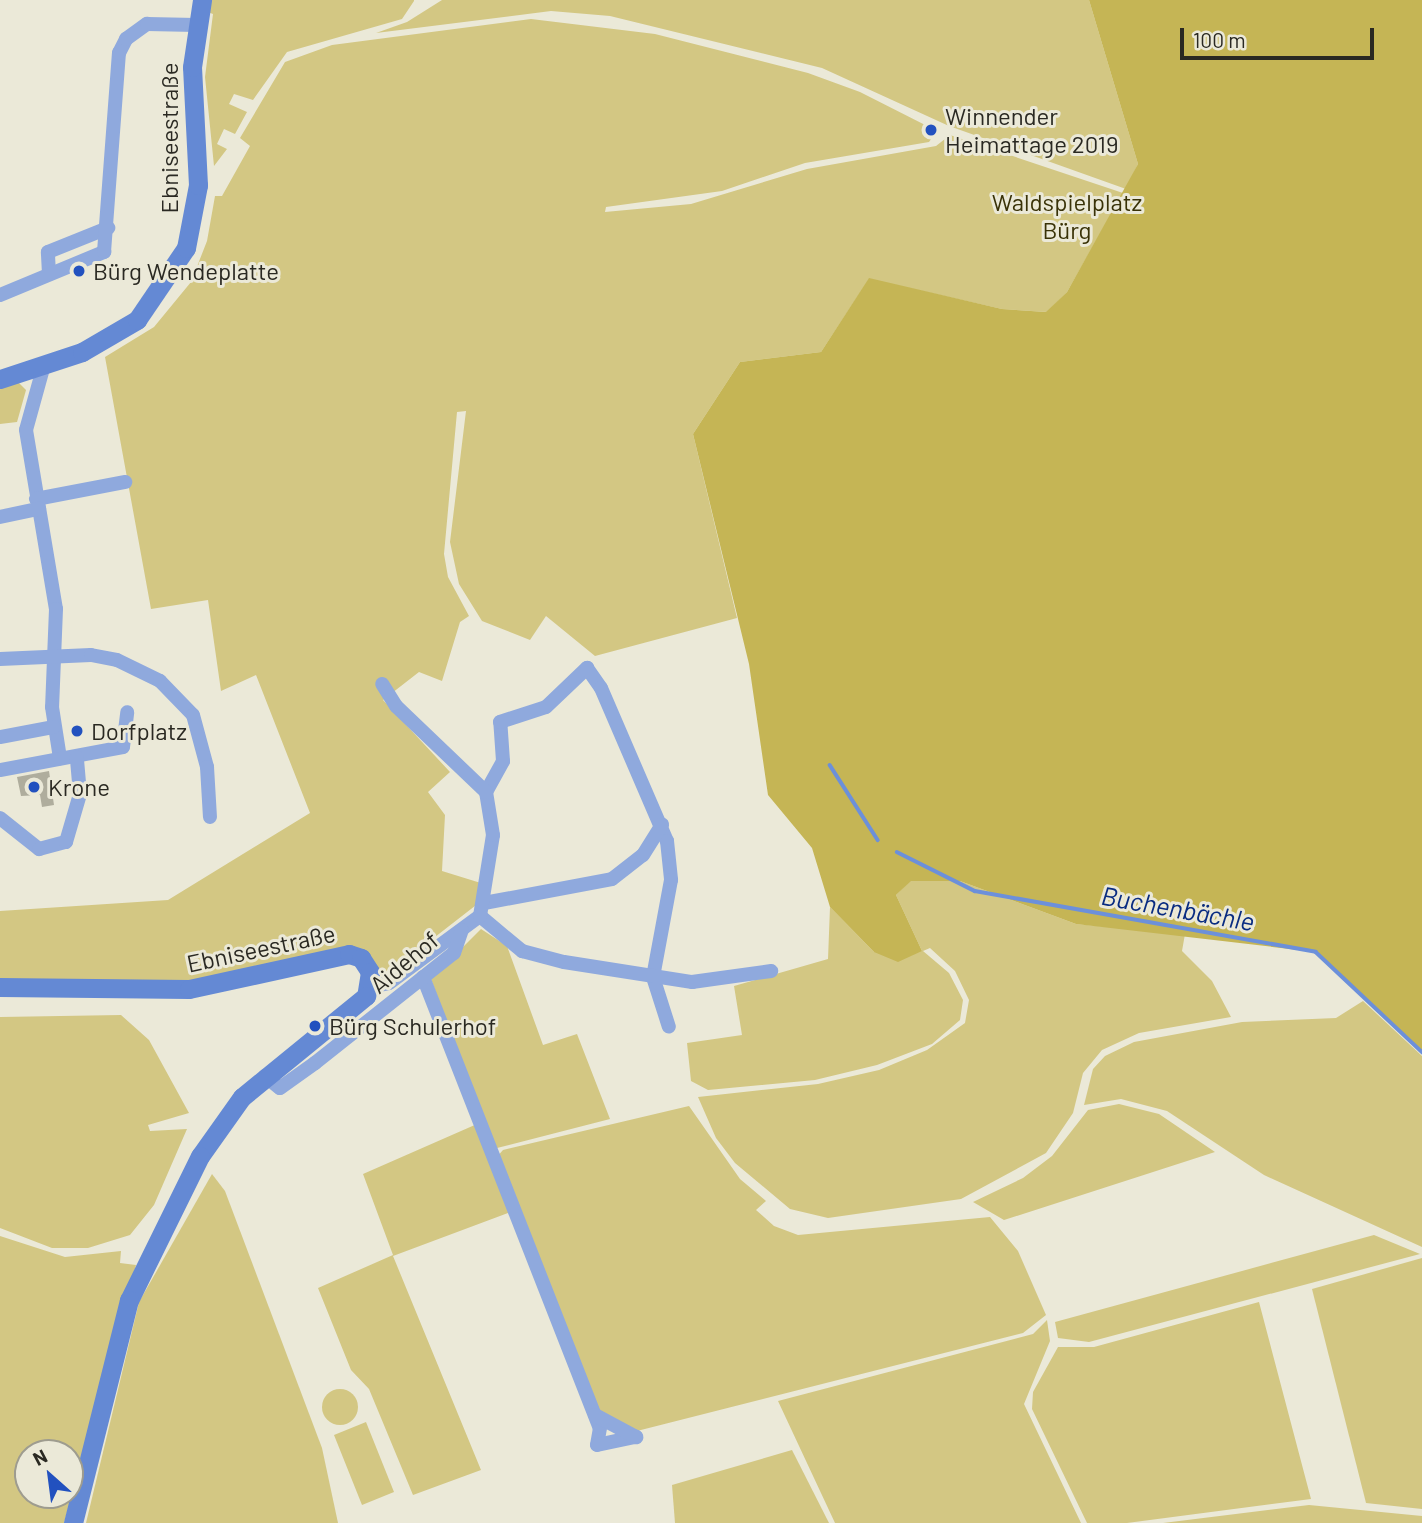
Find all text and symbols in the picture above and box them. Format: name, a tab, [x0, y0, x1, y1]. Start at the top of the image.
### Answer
scale bar	[1184, 14, 1378, 58]
text: 100 m	[1193, 27, 1246, 52]
street label: Ebniseestraße	[155, 63, 183, 213]
place label: Winnender Heimattage 2019	[945, 102, 1118, 158]
marker: Winnender Heimattage 2019	[923, 122, 939, 138]
park label: Waldspielplatz Bürg	[992, 188, 1142, 244]
place label: Bürg Wendeplatte	[93, 257, 279, 285]
marker: Bürg Wendeplatte	[71, 263, 87, 279]
place label: Dorfplatz	[91, 717, 187, 745]
marker: Dorfplatz	[69, 723, 85, 739]
place label: Krone	[48, 773, 110, 801]
marker: Krone	[26, 779, 42, 795]
water label: Buchenbächle	[1099, 879, 1257, 937]
street label: Ebniseestraße	[184, 918, 338, 978]
street label: Aidehof	[364, 925, 444, 999]
place label: Bürg Schulerhof	[329, 1012, 496, 1040]
marker: Bürg Schulerhof	[307, 1018, 323, 1034]
north arrow	[14, 1439, 84, 1509]
text: N	[29, 1444, 51, 1470]

